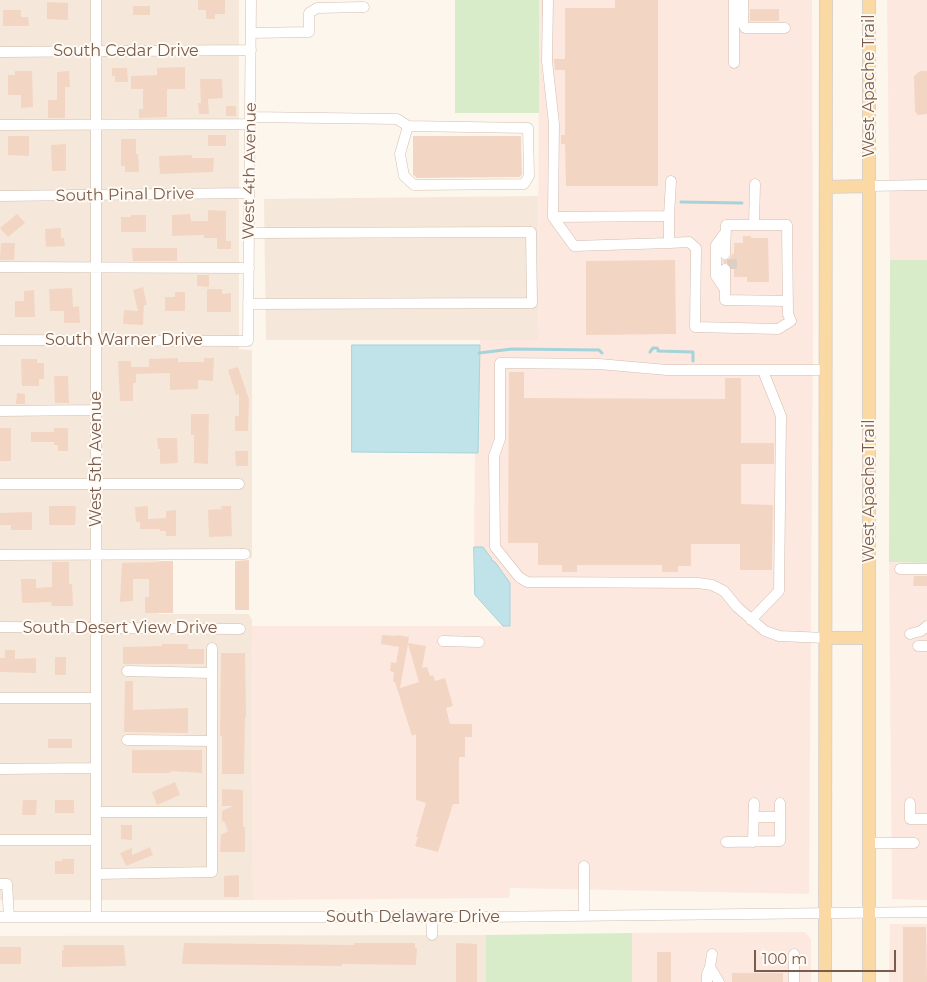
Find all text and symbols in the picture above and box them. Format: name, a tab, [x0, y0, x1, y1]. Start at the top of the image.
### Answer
street label: West Apache Trail	[859, 14, 879, 158]
street label: South Cedar Drive	[53, 41, 199, 61]
street label: West 4th Avenue	[239, 102, 261, 240]
street label: South Pinal Drive	[56, 184, 194, 206]
street label: South Warner Drive	[45, 330, 203, 350]
street label: West 5th Avenue	[86, 391, 106, 527]
street label: West Apache Trail	[859, 419, 879, 563]
street label: South Desert View Drive	[23, 618, 217, 638]
street label: South Delaware Drive	[326, 907, 500, 927]
scale bar	[757, 940, 900, 972]
text: 100 m	[762, 949, 807, 968]

